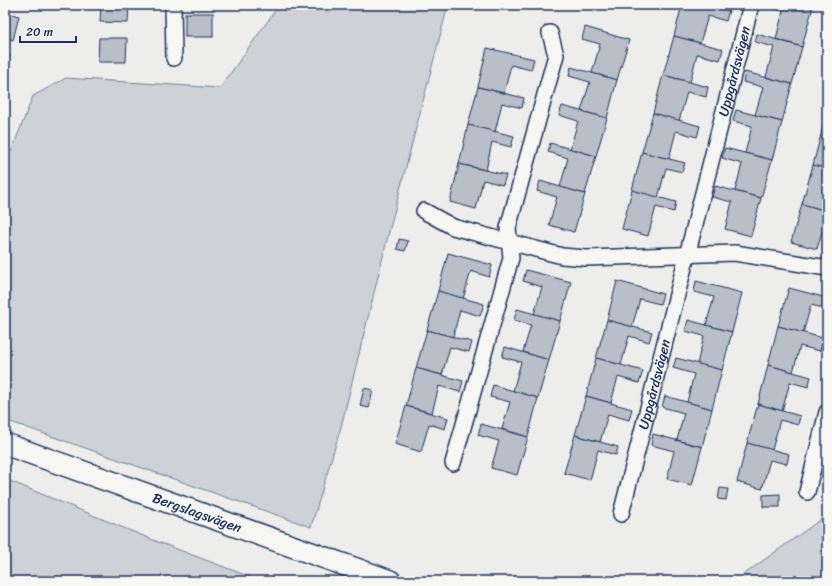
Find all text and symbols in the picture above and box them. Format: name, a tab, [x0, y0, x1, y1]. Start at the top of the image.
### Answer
scale bar	[20, 18, 76, 44]
text: 20 m	[26, 21, 53, 43]
street label: Uppgårdsvägen	[711, 23, 758, 119]
street label: Uppgårdsvägen	[631, 336, 678, 432]
street label: Bergslagsvägen	[149, 485, 246, 540]

